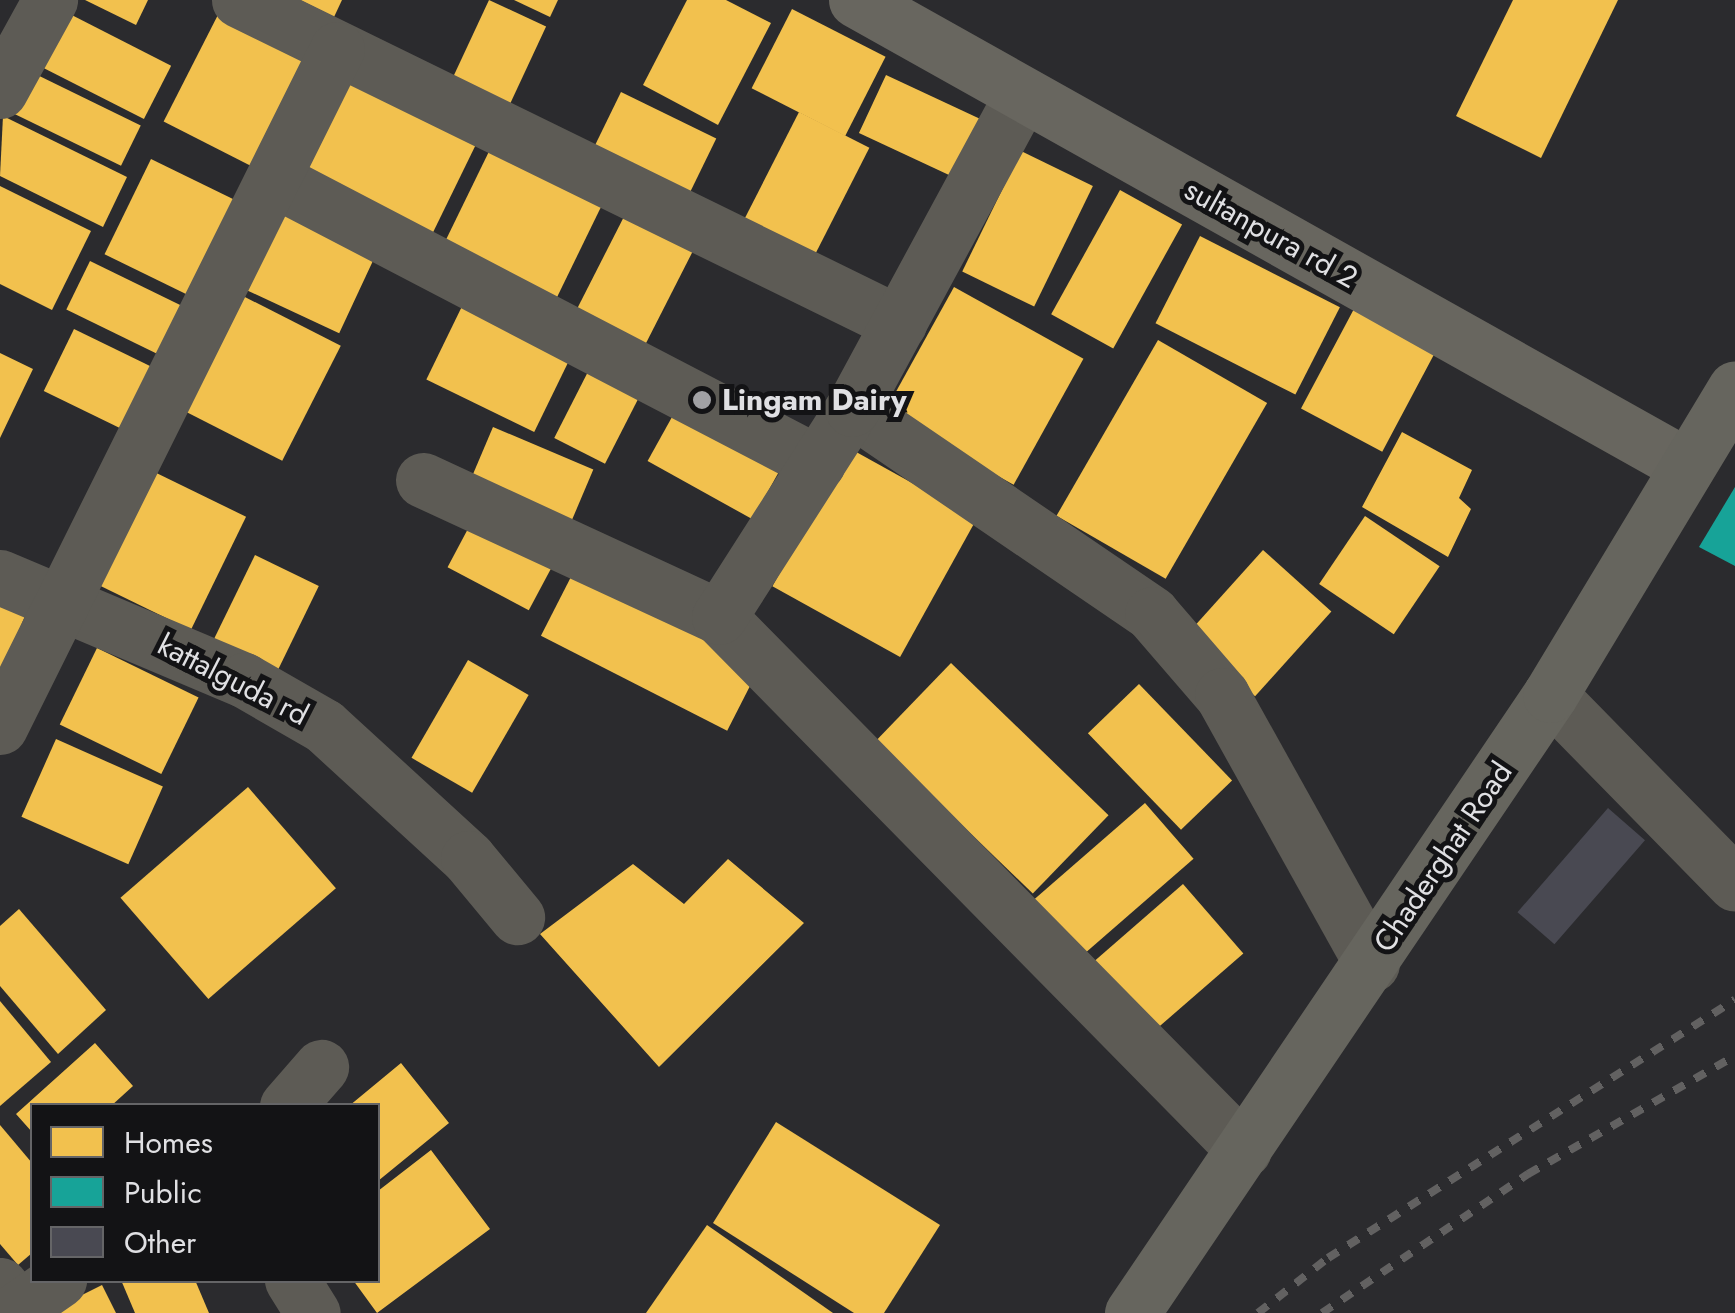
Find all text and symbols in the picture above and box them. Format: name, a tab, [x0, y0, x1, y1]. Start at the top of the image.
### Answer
street label: sultanpura rd 2	[1178, 172, 1364, 296]
place label: Lingam Dairy	[722, 382, 907, 418]
marker: Lingam Dairy	[691, 389, 713, 411]
street label: kattalguda rd	[152, 627, 314, 733]
street label: Chaderghat Road	[1366, 755, 1520, 959]
legend	[30, 1103, 380, 1283]
text: Homes	[124, 1121, 213, 1164]
text: Public	[124, 1171, 202, 1214]
text: Other	[124, 1221, 196, 1264]

